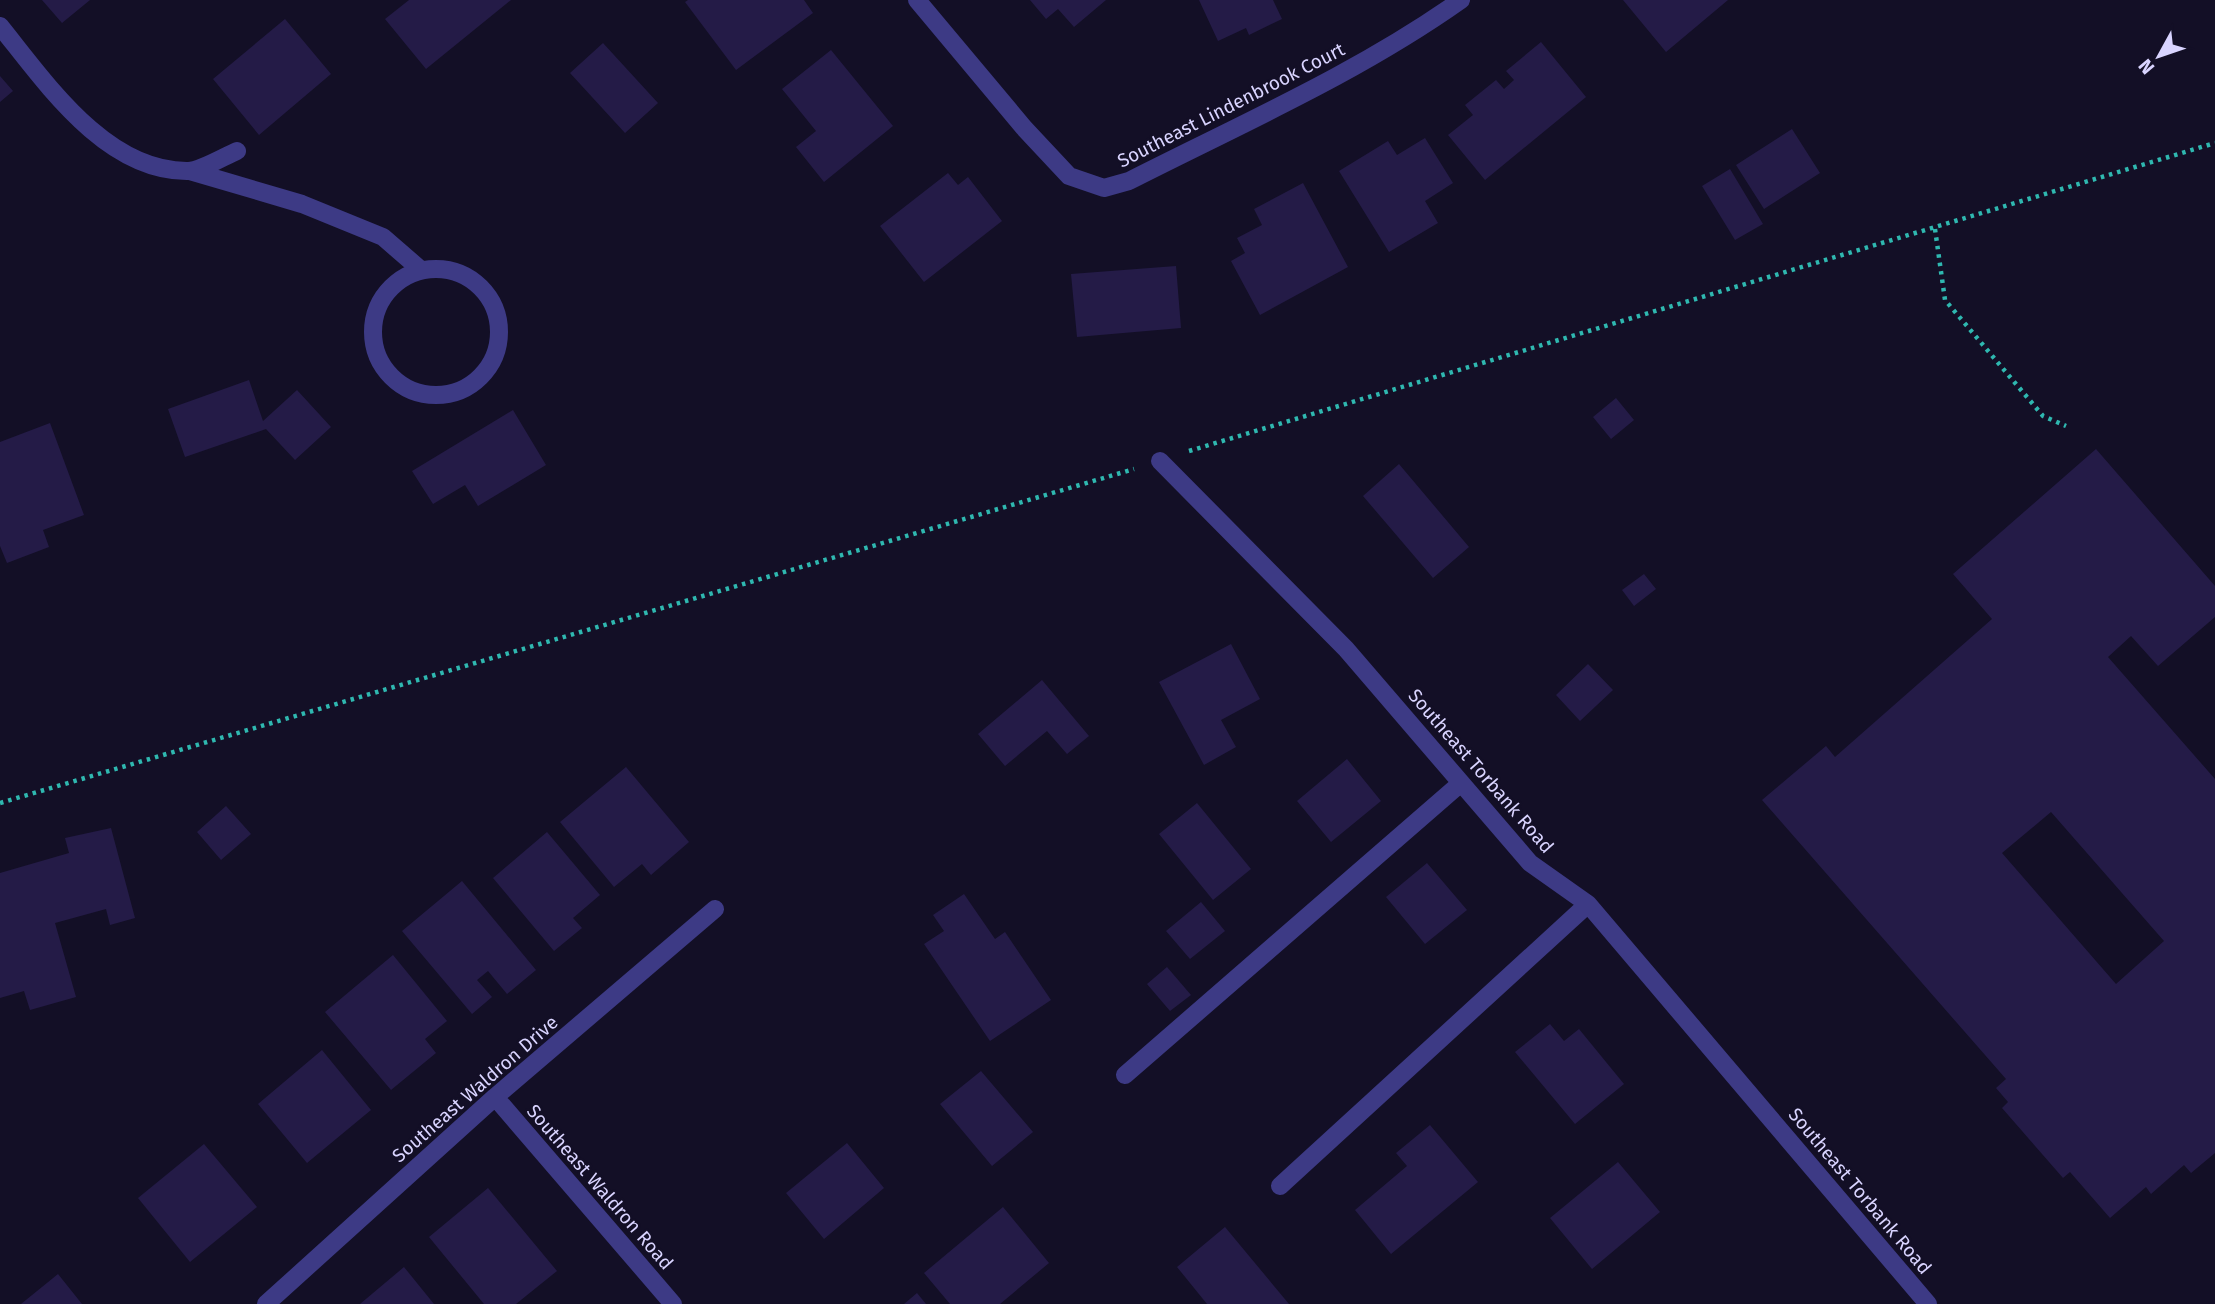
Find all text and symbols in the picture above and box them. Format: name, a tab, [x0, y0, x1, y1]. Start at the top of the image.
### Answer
north arrow	[2124, 21, 2194, 91]
street label: Southeast Lindenbrook Court	[1114, 37, 1349, 172]
text: N	[2133, 54, 2159, 79]
street label: Southeast Torbank Road	[1403, 684, 1559, 858]
street label: Southeast Waldron Drive	[387, 1011, 563, 1167]
street label: Southeast Waldron Road	[522, 1100, 678, 1274]
street label: Southeast Torbank Road	[1784, 1103, 1936, 1279]

